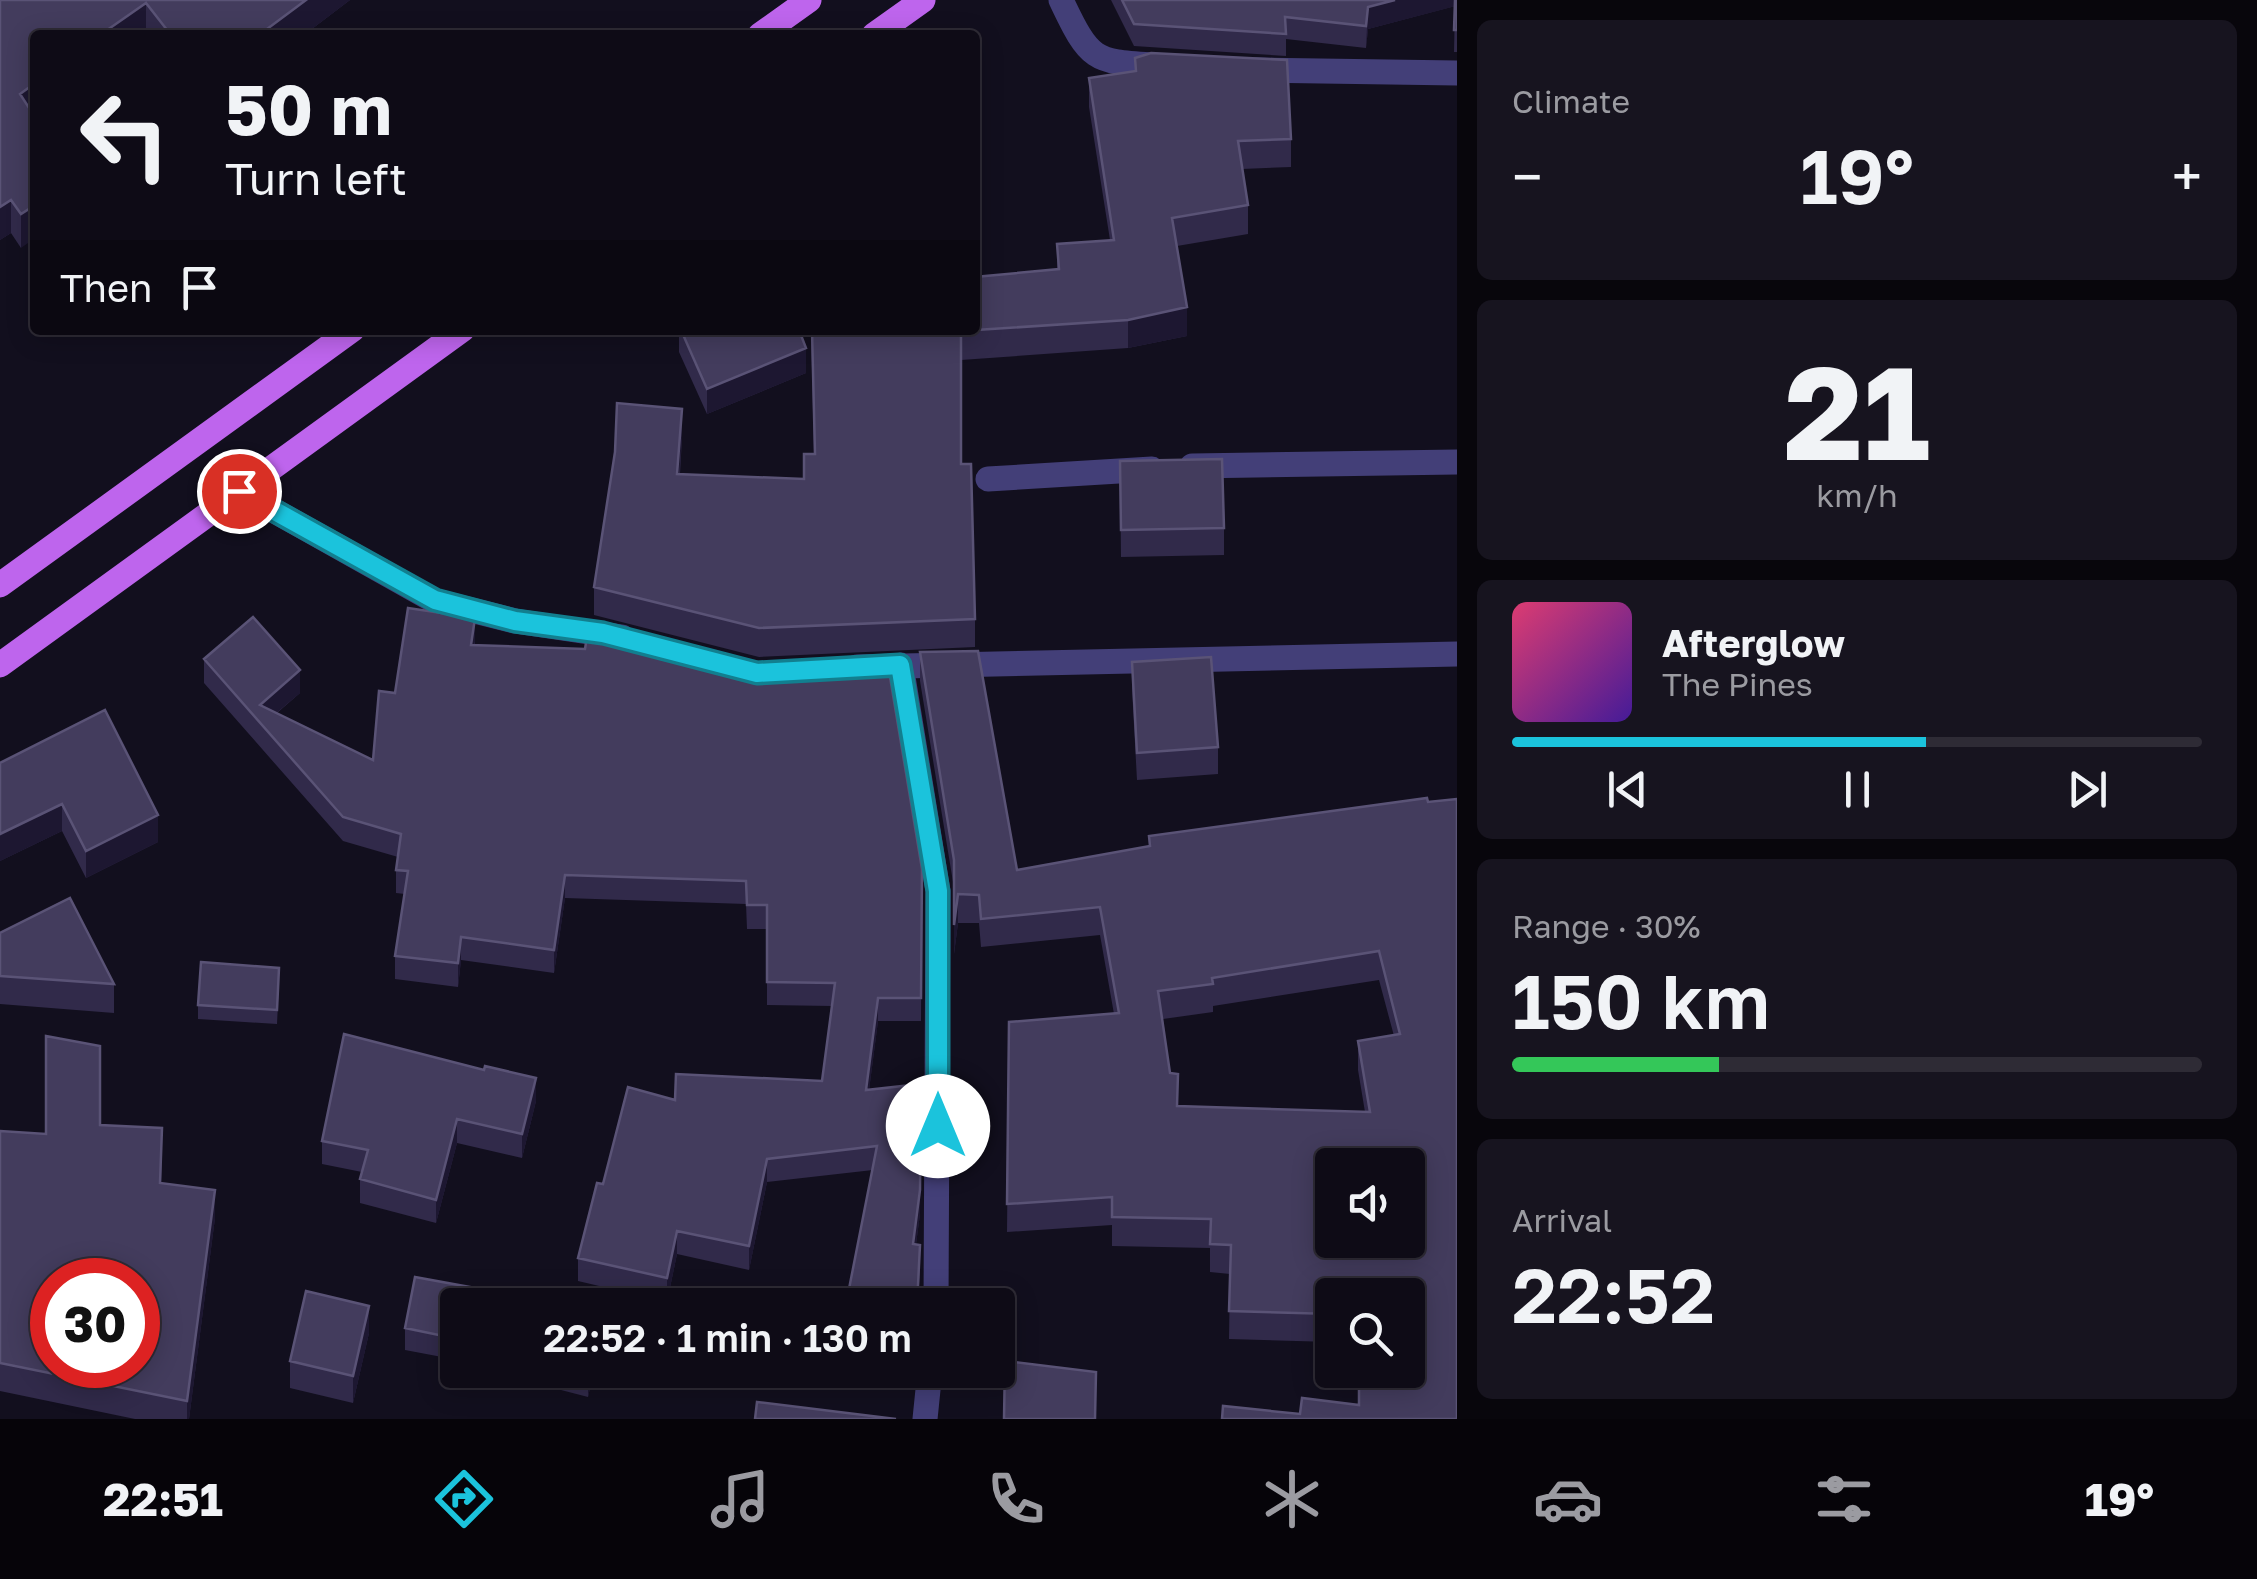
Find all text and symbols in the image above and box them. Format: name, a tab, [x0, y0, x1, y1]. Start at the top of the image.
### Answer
text: 50 m	[225, 66, 392, 150]
icon: left	[60, 70, 190, 200]
text: Climate	[1512, 82, 1630, 120]
text: 19°	[1800, 130, 1914, 221]
text: −	[1512, 143, 1542, 209]
text: +	[2172, 143, 2202, 209]
text: Turn left	[225, 151, 407, 205]
icon: arrive	[172, 260, 227, 315]
text: Then	[60, 265, 152, 310]
text: 21	[1784, 333, 1930, 489]
pin	[197, 449, 282, 534]
icon: arrive	[212, 464, 267, 519]
text: km/h	[1816, 476, 1898, 514]
text: Afterglow	[1662, 620, 1845, 665]
text: The Pines	[1662, 665, 1813, 703]
icon: previous	[1600, 762, 1655, 817]
icon: pause	[1830, 762, 1885, 817]
icon: next	[2060, 762, 2115, 817]
text: Range · 30%	[1512, 907, 1700, 945]
text: 150 km	[1512, 955, 1770, 1046]
position arrow	[886, 1074, 990, 1178]
map controls	[1315, 1148, 1425, 1388]
button: sound	[1315, 1148, 1425, 1258]
text: Arrival	[1512, 1201, 1612, 1239]
text: 22:52	[1512, 1249, 1715, 1340]
speed limit sign: 30	[30, 1258, 160, 1388]
button: search	[1315, 1278, 1425, 1388]
text: 22:52 · 1 min · 130 m	[543, 1315, 912, 1360]
icon: directions	[429, 1464, 499, 1534]
icon: music	[705, 1464, 775, 1534]
icon: phone	[981, 1464, 1051, 1534]
icon: climate	[1257, 1464, 1327, 1534]
icon: car	[1533, 1464, 1603, 1534]
icon: filters	[1809, 1464, 1879, 1534]
text: 22:51	[103, 1472, 223, 1526]
text: 19°	[2085, 1472, 2154, 1526]

